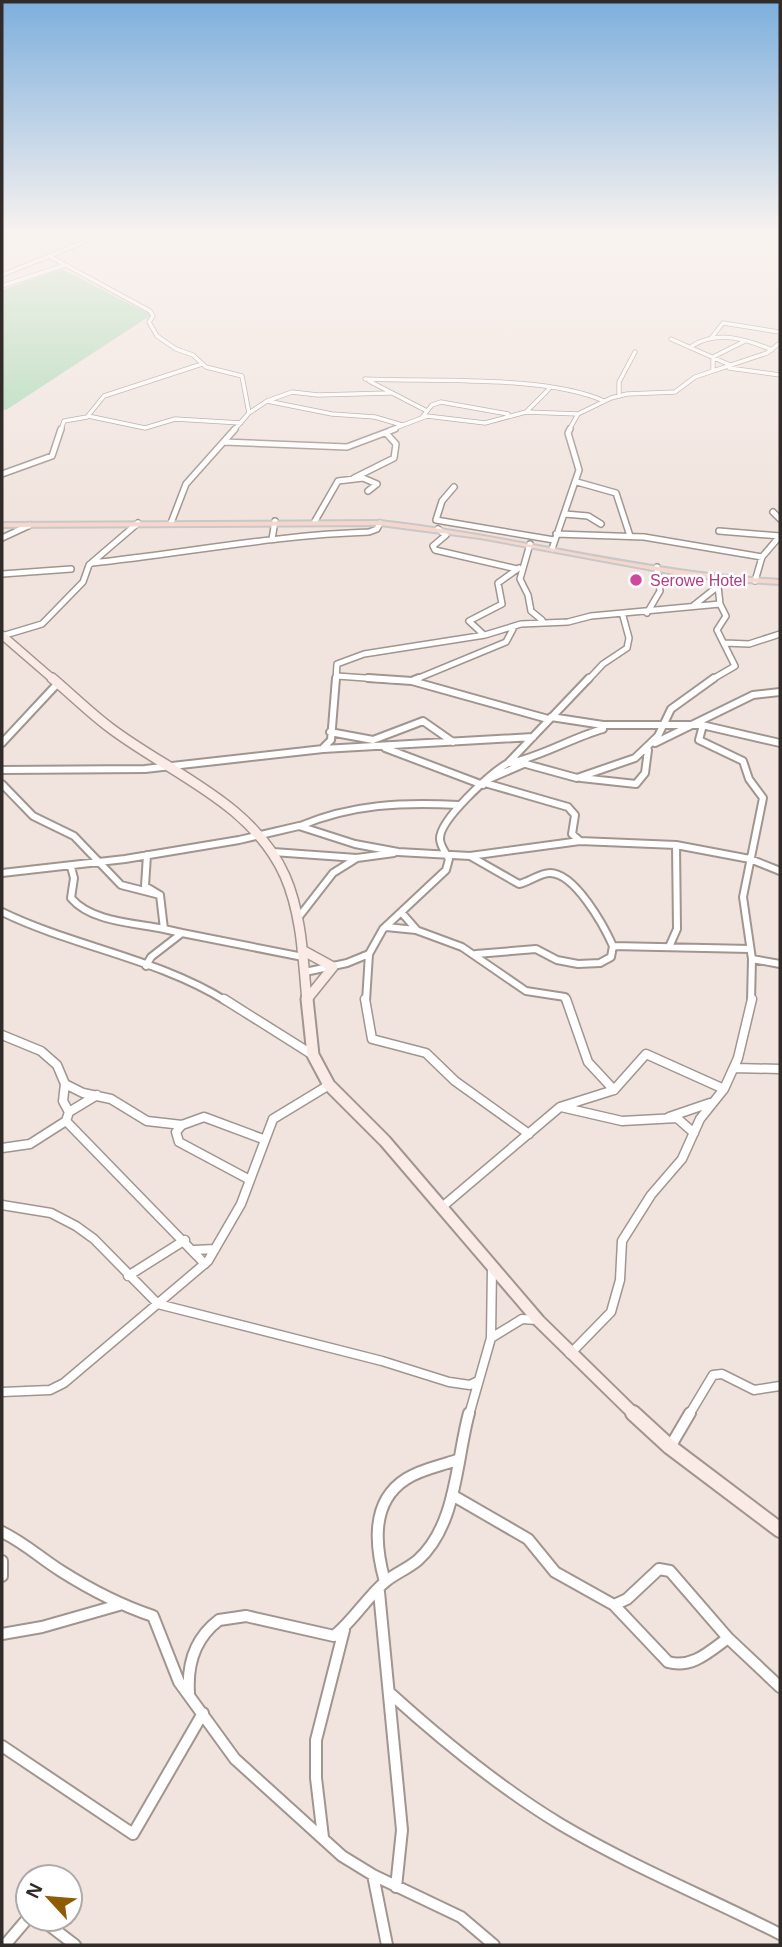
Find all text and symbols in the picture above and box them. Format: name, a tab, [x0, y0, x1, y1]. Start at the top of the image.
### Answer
marker: Serowe Hotel	[628, 572, 644, 588]
place label: Serowe Hotel	[650, 572, 746, 589]
north arrow	[14, 1863, 84, 1933]
text: N	[22, 1880, 47, 1902]

